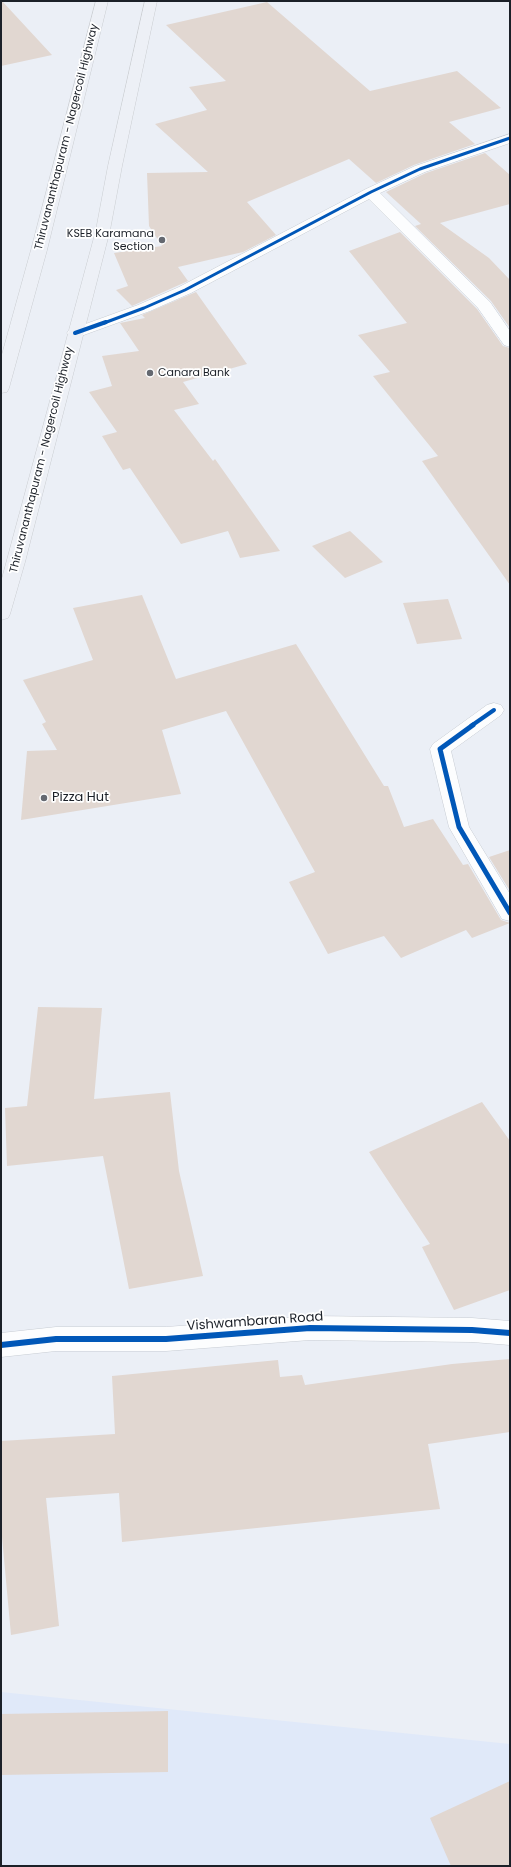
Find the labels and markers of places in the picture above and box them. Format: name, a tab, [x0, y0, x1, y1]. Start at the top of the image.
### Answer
place label: KSEB Karamana Section	[67, 227, 154, 253]
marker: KSEB Karamana Section	[157, 235, 167, 245]
place label: Canara Bank	[158, 366, 230, 380]
marker: Canara Bank	[145, 368, 155, 378]
place label: Pizza Hut	[52, 790, 109, 806]
marker: Pizza Hut	[39, 793, 49, 803]

